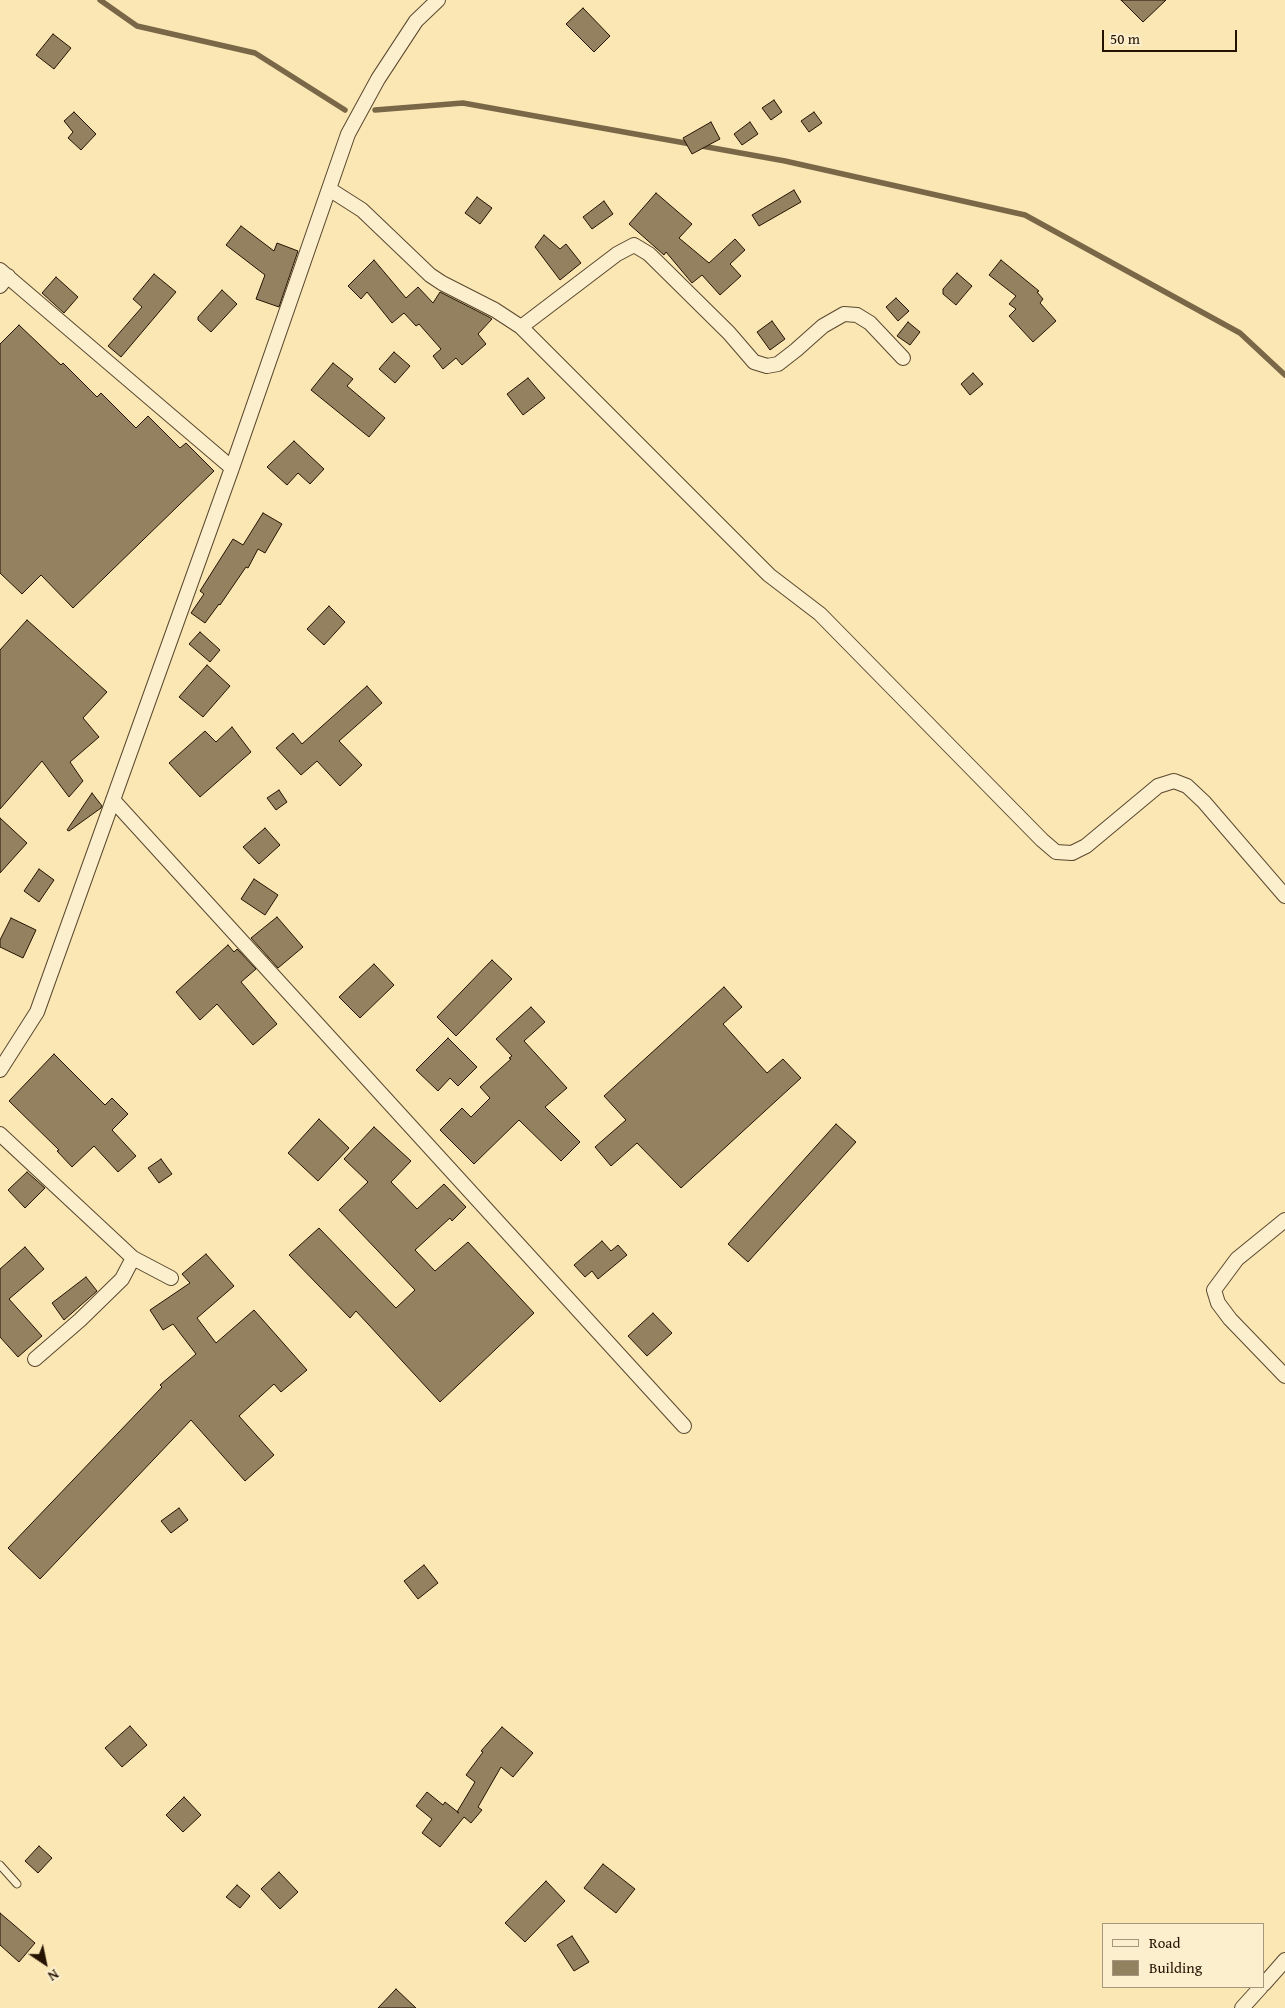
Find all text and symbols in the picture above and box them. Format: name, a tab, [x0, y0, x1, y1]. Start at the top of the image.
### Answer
scale bar	[1105, 20, 1240, 52]
text: 50 m	[1110, 28, 1140, 49]
legend	[1102, 1923, 1265, 1988]
text: Road	[1149, 1932, 1180, 1953]
north arrow	[20, 1938, 70, 1988]
text: Building	[1149, 1957, 1202, 1978]
text: N	[44, 1965, 63, 1986]

